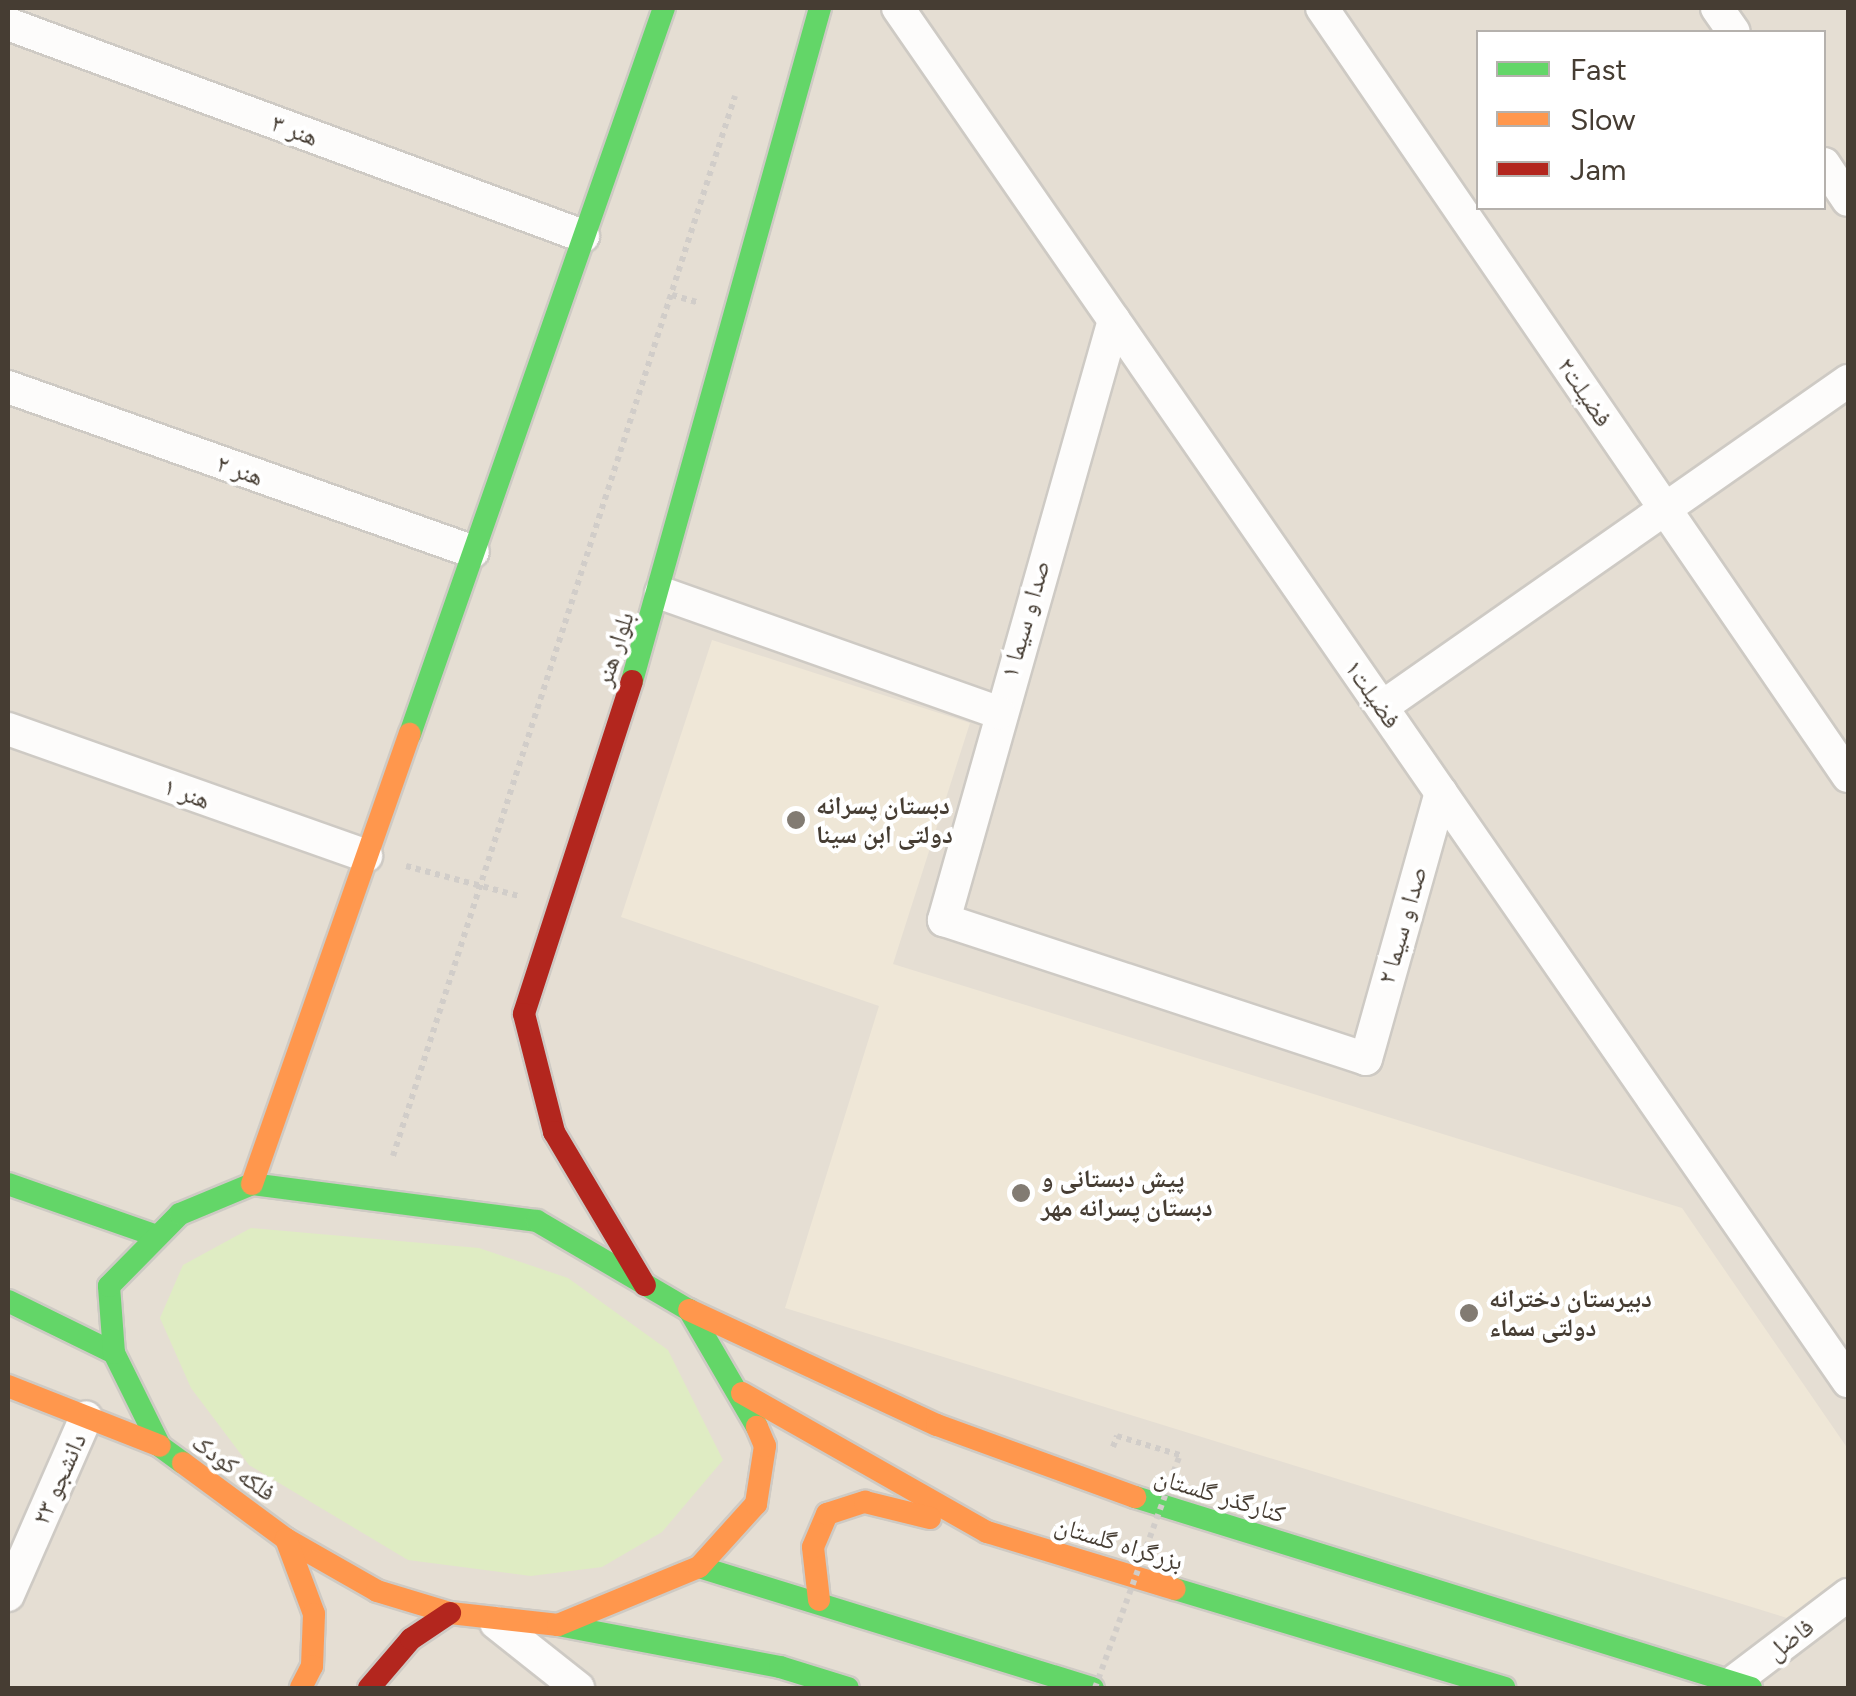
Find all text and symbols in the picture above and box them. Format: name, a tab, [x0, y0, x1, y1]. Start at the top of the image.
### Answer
legend	[1476, 30, 1826, 210]
text: Fast	[1570, 51, 1627, 88]
text: Slow	[1570, 101, 1636, 138]
street label: هنر ۳	[268, 108, 322, 152]
text: Jam	[1570, 151, 1626, 188]
street label: فضیلت۲	[1551, 352, 1619, 432]
street label: هنر ۲	[213, 448, 267, 492]
street label: صدا و سیما ۱	[994, 557, 1056, 681]
street label: بلوار هنر	[588, 608, 640, 690]
street label: فضیلت۱	[1339, 654, 1407, 734]
street label: هنر ۱	[160, 771, 214, 815]
place label: دبستان پسرانه دولتی ابن سینا	[816, 791, 953, 850]
marker: دبستان پسرانه دولتی ابن سینا	[785, 809, 807, 831]
street label: صدا و سیما ۲	[1371, 863, 1433, 987]
place label: پیش دبستانی و دبستان پسرانه مهر	[1041, 1164, 1212, 1223]
marker: پیش دبستانی و دبستان پسرانه مهر	[1010, 1182, 1032, 1204]
place label: دبیرستان دخترانه دولتی سماء	[1489, 1284, 1652, 1343]
marker: دبیرستان دخترانه دولتی سماء	[1458, 1302, 1480, 1324]
street label: فلکه کودک	[186, 1427, 282, 1507]
street label: دانشجو ۲۳	[26, 1429, 92, 1529]
street label: کنارگذر گلستان	[1151, 1461, 1289, 1529]
street label: بزرگراه گلستان	[1051, 1509, 1187, 1577]
street label: فاضل	[1761, 1612, 1819, 1666]

